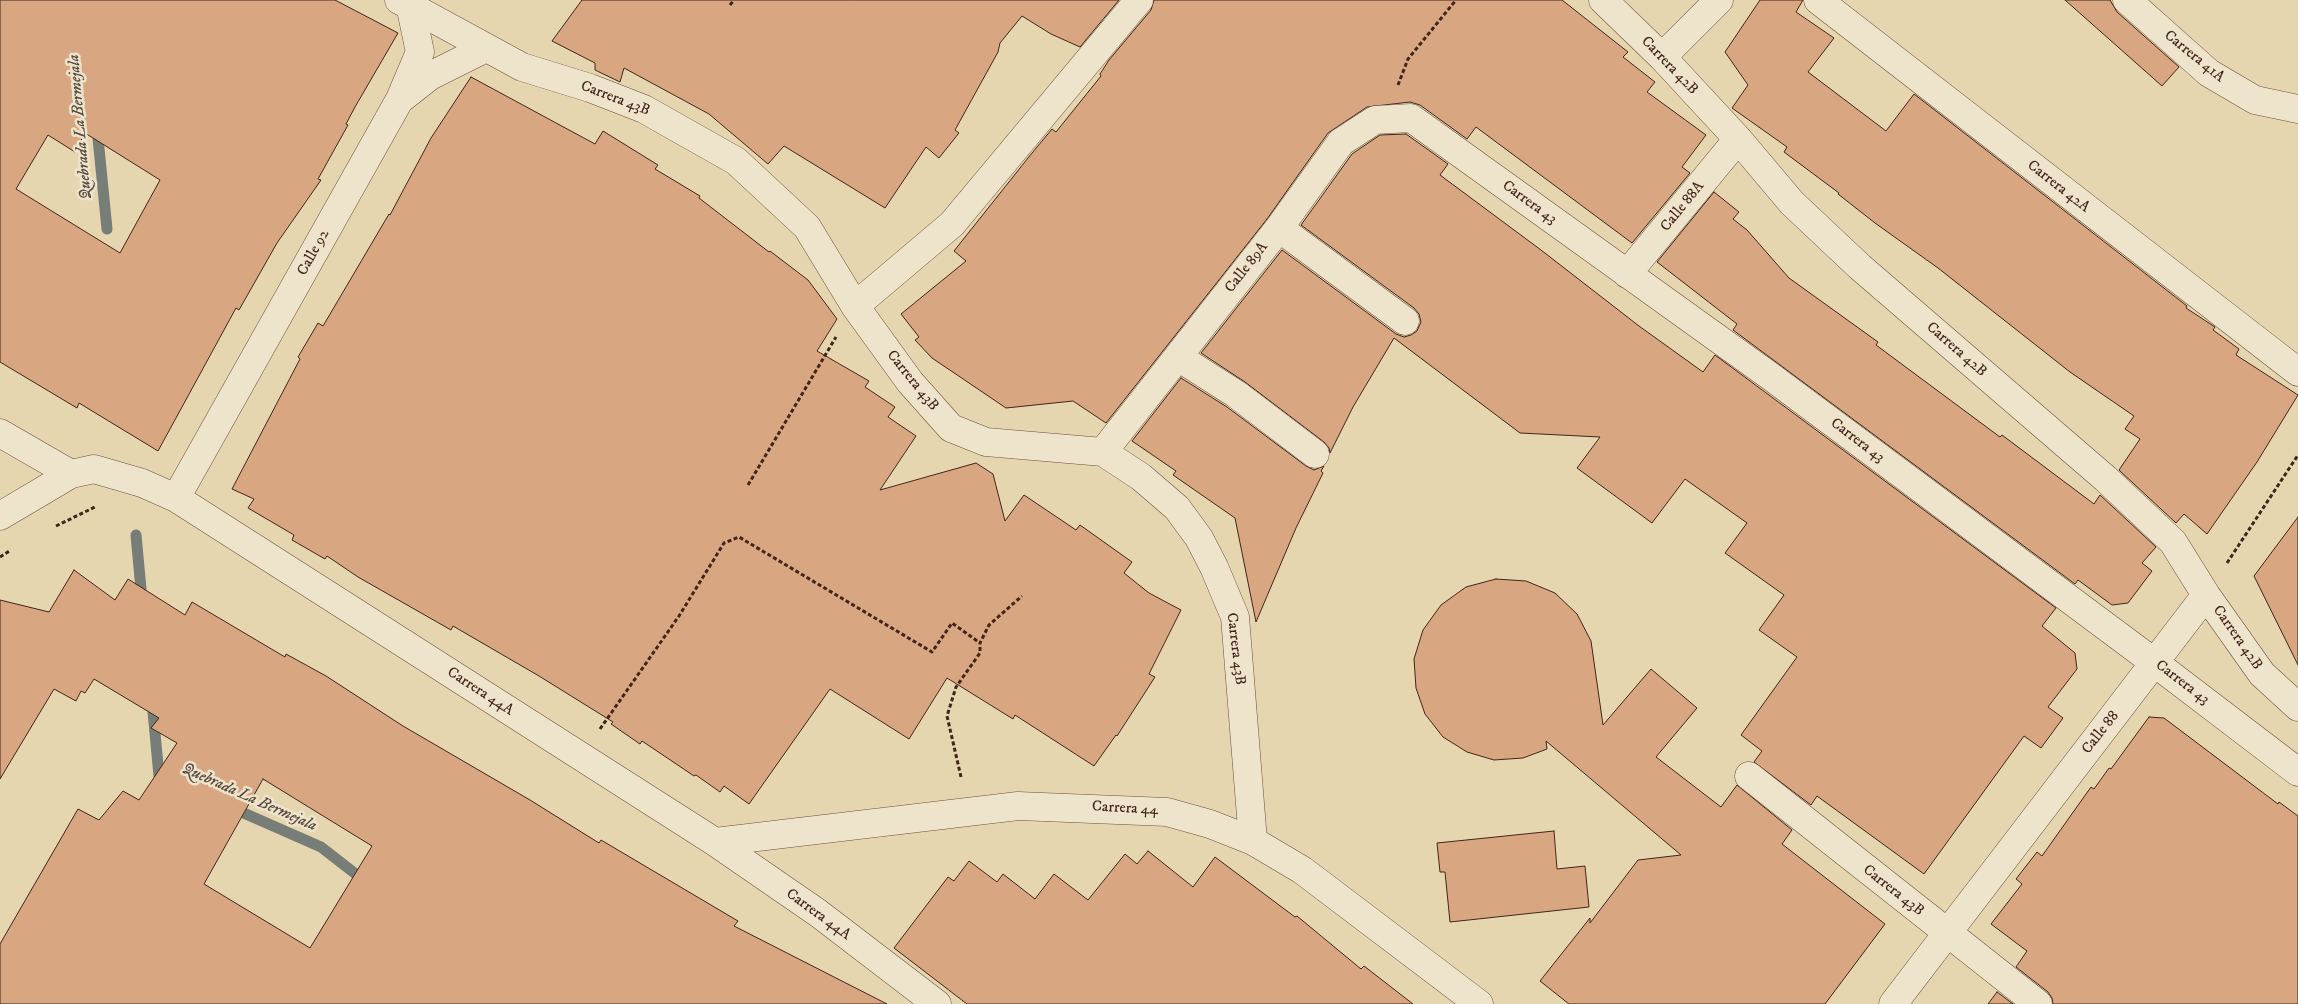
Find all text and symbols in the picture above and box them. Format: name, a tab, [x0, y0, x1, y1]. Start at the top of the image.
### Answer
street label: Carrera 41A	[2160, 27, 2228, 87]
street label: Carrera 42B	[1637, 33, 1701, 99]
water label: Quebrada La Bermejala	[65, 54, 97, 200]
street label: Carrera 43B	[578, 78, 652, 120]
street label: Carrera 42A	[2023, 157, 2093, 217]
street label: Carrera 43	[1498, 177, 1560, 229]
street label: Calle 88A	[1657, 178, 1709, 236]
street label: Calle 92	[294, 227, 334, 279]
street label: Calle 89A	[1222, 239, 1272, 297]
street label: Carrera 42B	[1922, 319, 1990, 381]
street label: Carrera 43B	[882, 347, 942, 415]
street label: Carrera 43	[1826, 415, 1888, 467]
street label: Carrera 42B	[2208, 602, 2266, 674]
street label: Carrera 43B	[1222, 612, 1248, 686]
street label: Carrera 43	[2151, 657, 2213, 709]
street label: Carrera 44A	[443, 664, 517, 720]
street label: Calle 88	[2079, 708, 2123, 758]
water label: Quebrada La Bermejala	[179, 760, 319, 836]
street label: Carrera 44	[1091, 798, 1159, 820]
street label: Carrera 43B	[1859, 862, 1927, 920]
street label: Carrera 44A	[782, 885, 854, 945]

